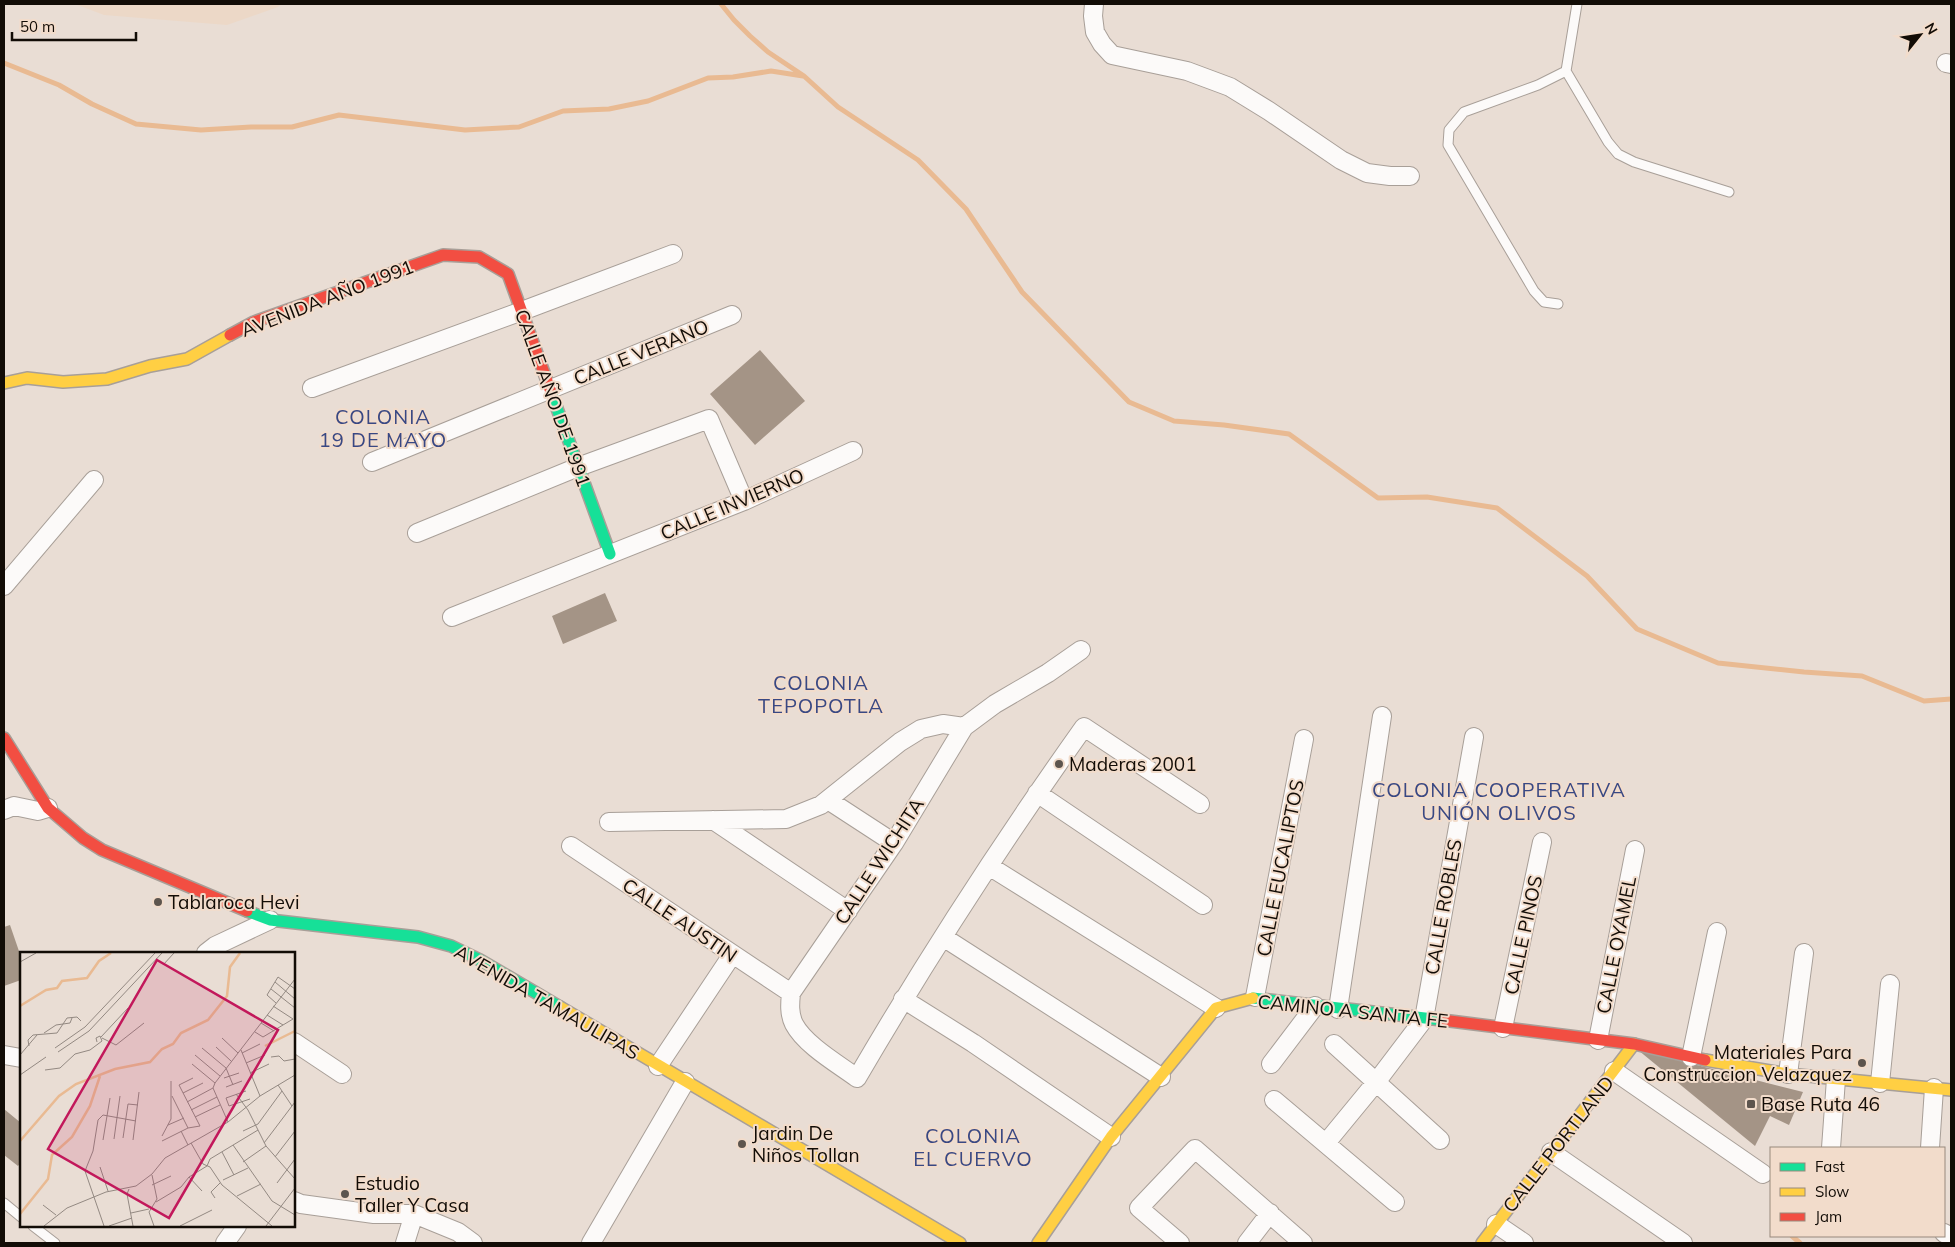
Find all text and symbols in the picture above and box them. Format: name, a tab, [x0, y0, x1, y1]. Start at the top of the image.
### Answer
scale bar	[12, 10, 136, 42]
north arrow	[1895, 10, 1945, 60]
text: 50 m	[20, 17, 55, 36]
text: N	[1921, 19, 1942, 38]
street label: AVENIDA AÑO 1991	[237, 254, 417, 342]
street label: CALLE AÑO DE 1991	[510, 306, 596, 490]
street label: CALLE VERANO	[570, 314, 712, 390]
district label: COLONIA 19 DE MAYO	[319, 404, 447, 452]
street label: CALLE INVIERNO	[656, 463, 808, 545]
district label: COLONIA TEPOPOTLA	[758, 670, 884, 718]
place label: Maderas 2001	[1069, 752, 1197, 776]
marker: Maderas 2001	[1053, 758, 1065, 770]
district label: COLONIA COOPERATIVA UNIÓN OLIVOS	[1372, 777, 1626, 825]
street label: CALLE EUCALIPTOS	[1251, 778, 1309, 958]
street label: CALLE WICHITA	[829, 793, 929, 929]
street label: CALLE ROBLES	[1419, 837, 1467, 977]
street label: CALLE AUSTIN	[618, 873, 742, 967]
street label: CALLE PINOS	[1499, 873, 1547, 997]
street label: CALLE OYAMEL	[1591, 874, 1641, 1016]
place label: Tablaroca Hevi	[168, 890, 299, 914]
marker: Tablaroca Hevi	[152, 896, 164, 908]
street label: AVENIDA TAMAULIPAS	[450, 939, 644, 1065]
inset map	[20, 952, 295, 1227]
street label: CAMINO A SANTA FE	[1257, 989, 1449, 1033]
place label: Materiales Para Construccion Velazquez	[1643, 1040, 1852, 1086]
marker: Materiales Para Construccion Velazquez	[1856, 1057, 1868, 1069]
street label: CALLE PORTLAND	[1497, 1071, 1619, 1217]
place label: Base Ruta 46	[1761, 1092, 1880, 1116]
marker: Base Ruta 46	[1745, 1098, 1757, 1110]
place label: Jardin De Niños Tollan	[752, 1121, 860, 1167]
district label: COLONIA EL CUERVO	[913, 1123, 1033, 1171]
marker: Jardin De Niños Tollan	[736, 1138, 748, 1150]
legend	[1770, 1147, 1945, 1237]
text: Fast	[1815, 1157, 1845, 1176]
place label: Estudio Taller Y Casa	[355, 1171, 469, 1217]
text: Slow	[1815, 1182, 1849, 1201]
marker: Estudio Taller Y Casa	[339, 1188, 351, 1200]
text: Jam	[1815, 1207, 1842, 1226]

